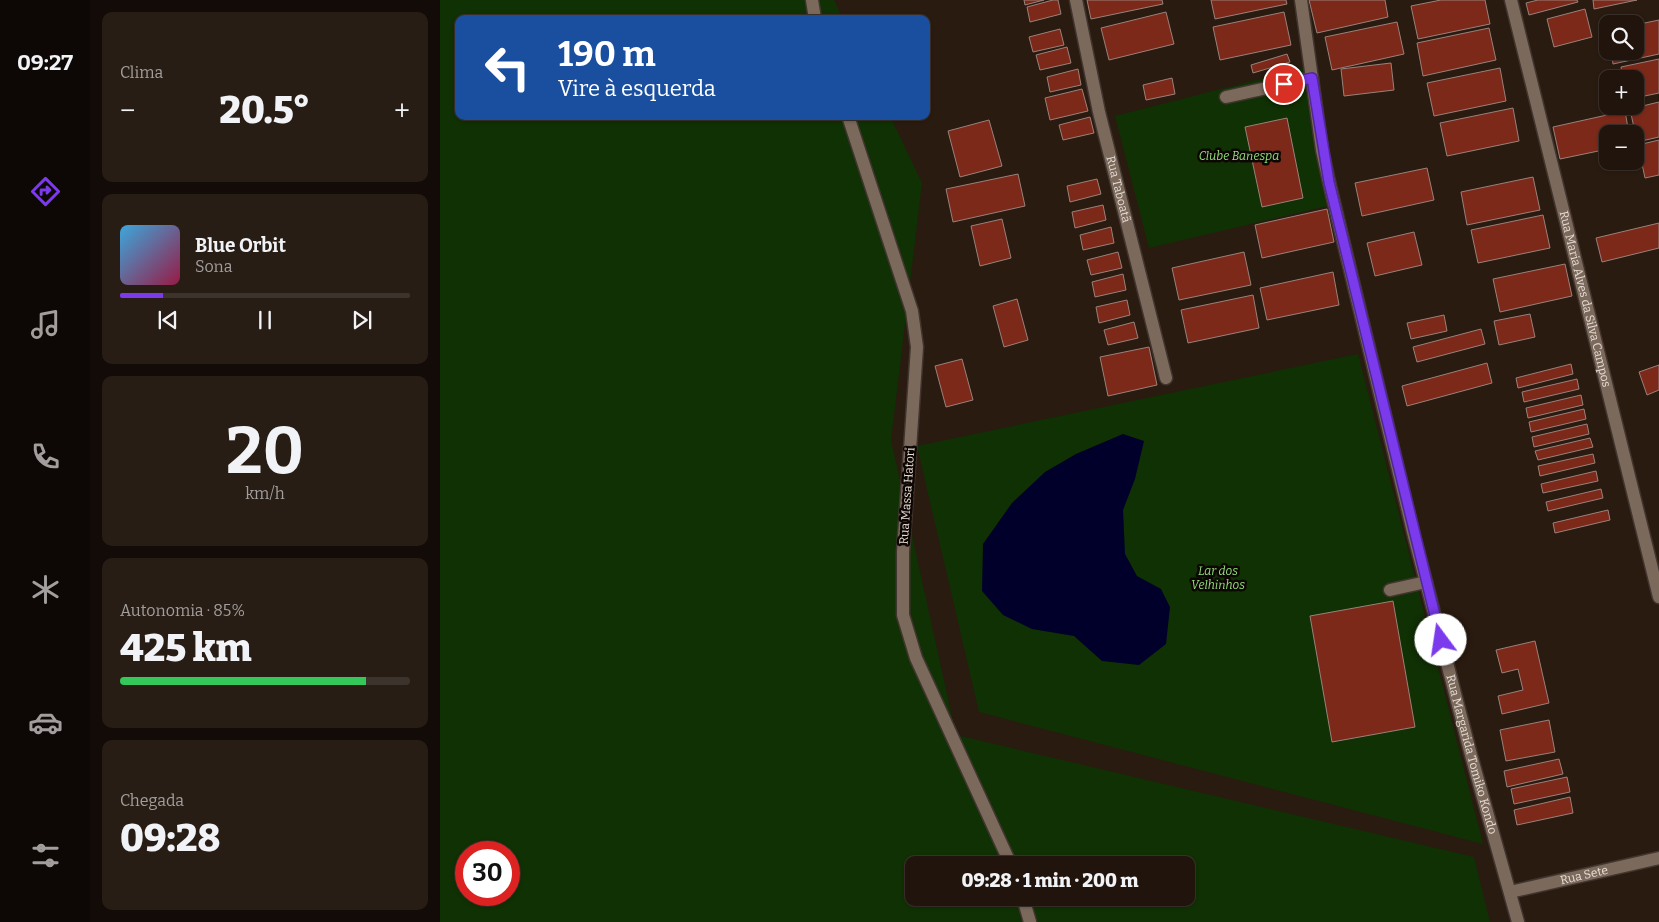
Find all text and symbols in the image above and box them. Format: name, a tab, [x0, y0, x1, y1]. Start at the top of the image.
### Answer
map controls	[1599, 15, 1644, 170]
button: search	[1599, 15, 1644, 60]
text: 190 m	[558, 33, 656, 75]
icon: left	[475, 35, 540, 100]
text: 09:27	[17, 49, 73, 76]
text: Clima	[120, 63, 163, 82]
pin	[1263, 63, 1305, 105]
icon: arrive	[1270, 70, 1298, 98]
button: +	[1599, 70, 1644, 115]
text: Vire à esquerda	[558, 75, 716, 102]
text: 20.5°	[219, 87, 310, 133]
text: −	[120, 94, 135, 127]
text: +	[394, 94, 410, 127]
button: −	[1599, 125, 1644, 170]
park label: Clube Banespa	[1199, 149, 1279, 163]
street label: Rua Taboatã	[1103, 154, 1134, 224]
icon: directions	[28, 174, 63, 209]
street label: Rua Maria Alves da Silva Campos	[1557, 209, 1614, 389]
text: Blue Orbit	[195, 234, 286, 257]
text: Sona	[195, 257, 232, 276]
icon: previous	[154, 306, 182, 334]
icon: pause	[251, 306, 279, 334]
icon: next	[348, 306, 376, 334]
icon: music	[28, 307, 63, 342]
text: 20	[226, 412, 304, 490]
icon: phone	[28, 439, 63, 474]
street label: Rua Massa Hatori	[897, 447, 917, 545]
text: km/h	[245, 484, 285, 503]
park label: Lar dos Velhinhos	[1191, 564, 1245, 592]
icon: climate	[28, 572, 63, 607]
text: Autonomia · 85%	[120, 601, 245, 620]
position arrow	[1414, 613, 1466, 665]
text: 425 km	[120, 625, 252, 671]
street label: Rua Margarida Tomiko Kondo	[1443, 673, 1500, 836]
icon: car	[28, 705, 63, 740]
text: Chegada	[120, 791, 184, 810]
text: 09:28	[120, 815, 220, 861]
icon: filters	[28, 838, 63, 873]
speed limit sign: 30	[455, 841, 520, 906]
street label: Rua Sete	[1559, 863, 1609, 887]
text: 09:28 · 1 min · 200 m	[962, 869, 1138, 892]

